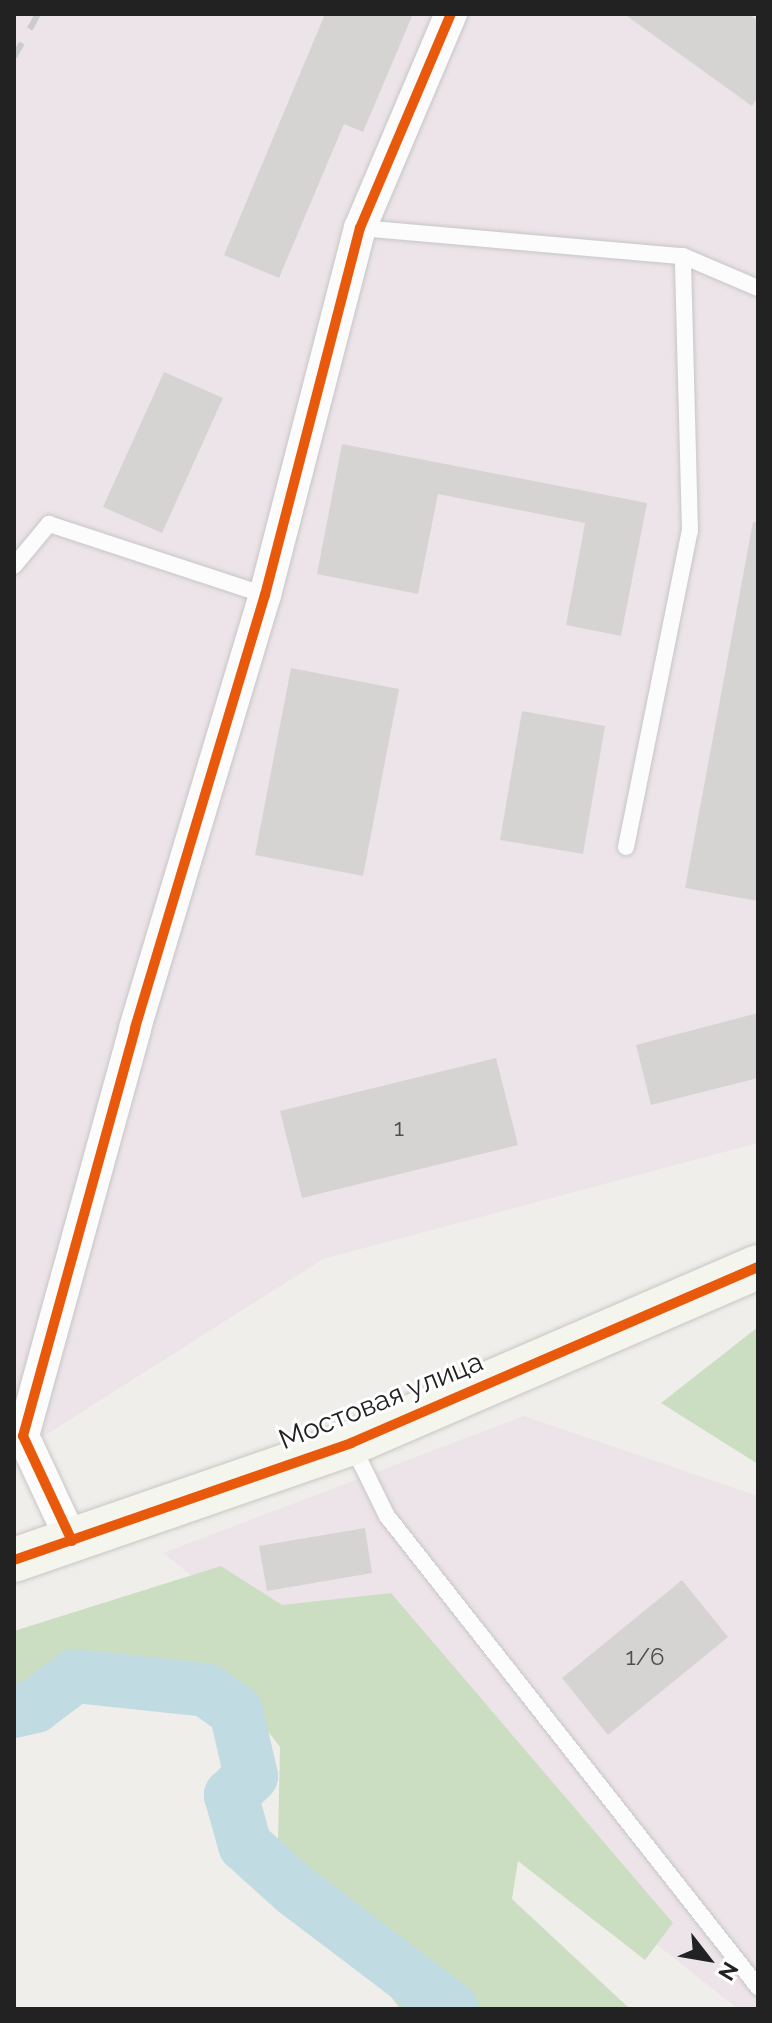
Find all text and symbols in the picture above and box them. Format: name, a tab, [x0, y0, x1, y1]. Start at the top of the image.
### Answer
house number: 1	[394, 1114, 404, 1142]
street label: Мостовая улица	[274, 1345, 488, 1457]
house number: 1/6	[626, 1643, 664, 1671]
north arrow	[668, 1919, 748, 1999]
text: N	[713, 1957, 744, 1985]

